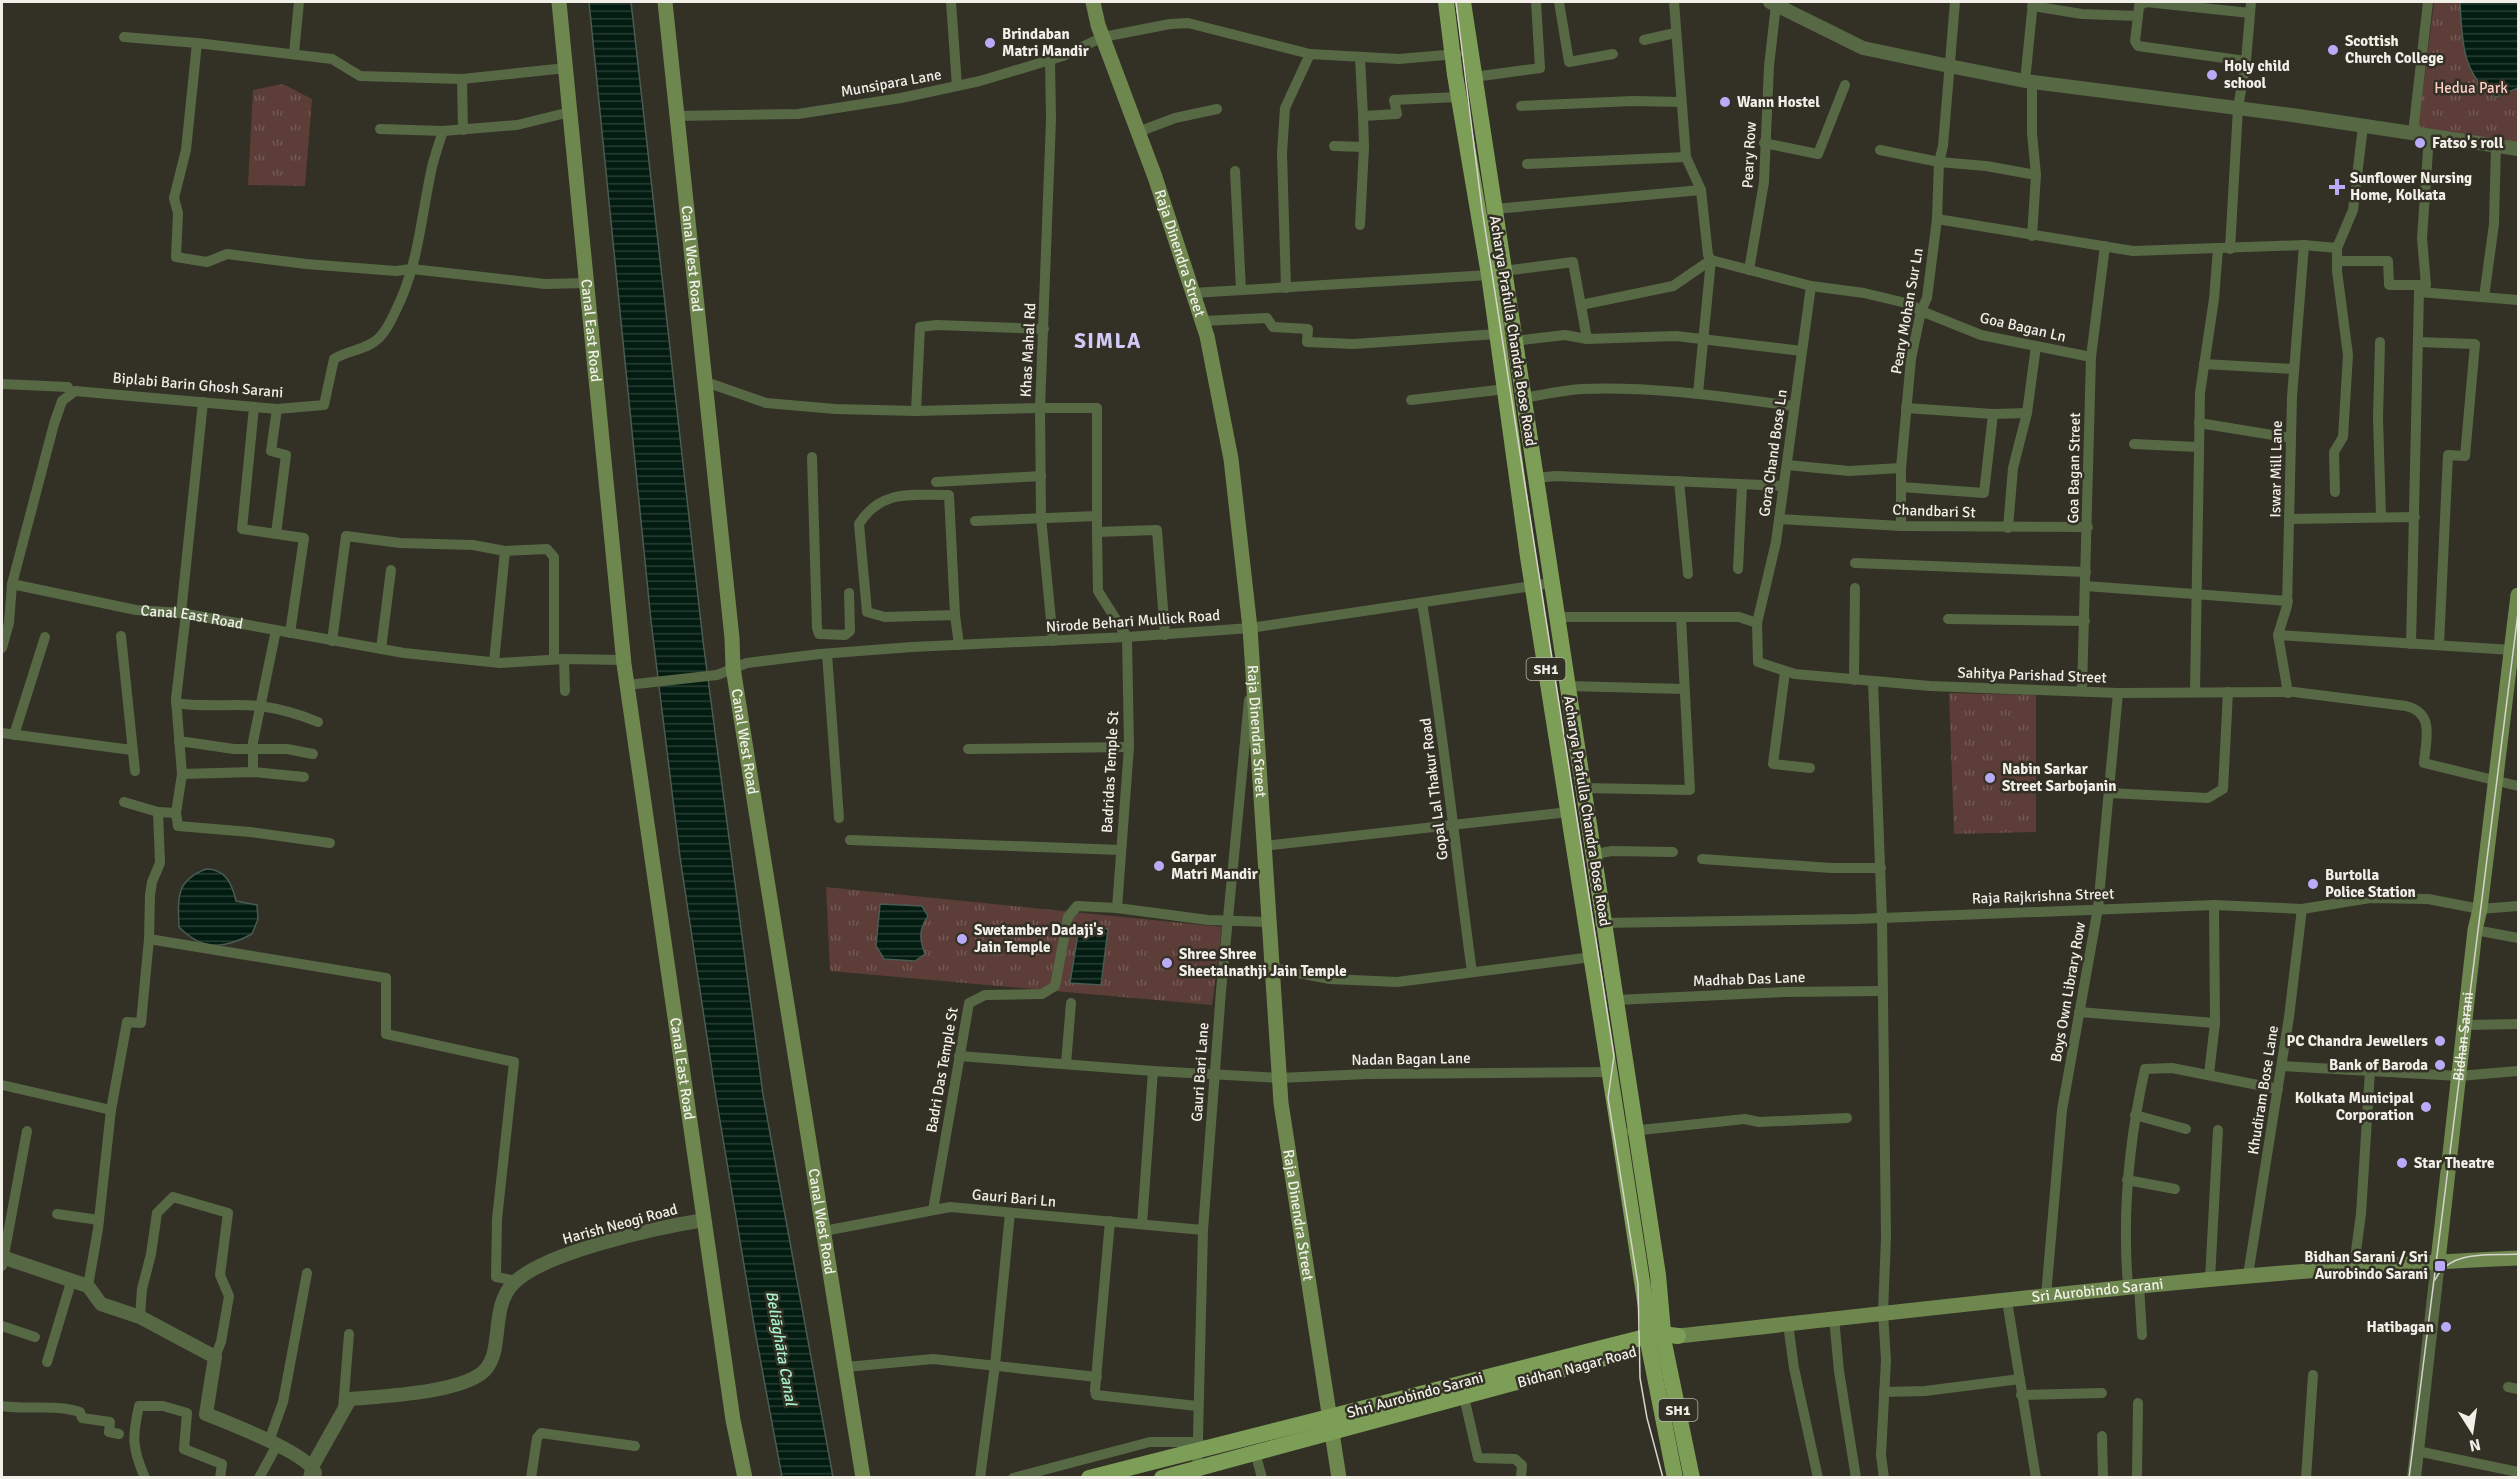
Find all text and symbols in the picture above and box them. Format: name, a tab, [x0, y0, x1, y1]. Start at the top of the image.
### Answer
place label: Brindaban Matri Mandir	[1002, 25, 1089, 60]
place label: Scottish Church College	[2345, 32, 2444, 67]
marker: Brindaban Matri Mandir	[983, 36, 997, 50]
marker: Scottish Church College	[2326, 43, 2340, 57]
place label: Holy child school	[2224, 57, 2290, 92]
street label: Munsipara Lane	[839, 65, 943, 101]
marker: Holy child school	[2205, 68, 2219, 82]
park label: Hedua Park	[2434, 79, 2508, 97]
place label: Wann Hostel	[1737, 93, 1820, 111]
marker: Wann Hostel	[1718, 95, 1732, 109]
street label: Peary Row	[1738, 121, 1760, 189]
place label: Fatso's roll	[2432, 134, 2504, 152]
marker: Fatso's roll	[2413, 136, 2427, 150]
place label: Sunflower Nursing Home, Kolkata	[2350, 169, 2472, 204]
marker: Sunflower Nursing Home, Kolkata	[2328, 178, 2346, 196]
street label: Raja Dinendra Street	[1151, 187, 1209, 319]
street label: Canal West Road	[677, 204, 707, 313]
street label: Acharya Prafulla Chandra Bose Road	[1486, 214, 1540, 448]
street label: Peary Mohan Sur Ln	[1887, 246, 1927, 376]
street label: Canal East Road	[577, 278, 605, 383]
street label: Khas Mahal Rd	[1017, 302, 1039, 398]
street label: Goa Bagan Ln	[1978, 308, 2068, 346]
district label: SIMLA	[1074, 328, 1142, 354]
street label: Biplabi Barin Ghosh Sarani	[112, 369, 284, 401]
street label: Gora Chand Bose Ln	[1755, 388, 1791, 518]
street label: Goa Bagan Street	[2064, 412, 2084, 524]
street label: Iswar Mill Lane	[2266, 420, 2286, 518]
street label: Chandbari St	[1892, 501, 1976, 521]
street label: Canal East Road	[140, 601, 245, 633]
street label: Nirode Behari Mullick Road	[1045, 606, 1221, 636]
road number: SH1	[1526, 658, 1566, 680]
street label: Sahitya Parishad Street	[1957, 663, 2107, 687]
street label: Raja Dinendra Street	[1243, 664, 1270, 798]
street label: Canal West Road	[727, 687, 762, 796]
street label: Acharya Prafulla Chandra Bose Road	[1560, 694, 1614, 928]
street label: Badridas Temple St	[1098, 711, 1122, 833]
street label: Gopal Lal Thakur Road	[1416, 717, 1452, 861]
place label: Nabin Sarkar Street Sarbojanin	[2002, 760, 2117, 795]
marker: Nabin Sarkar Street Sarbojanin	[1983, 771, 1997, 785]
place label: Garpar Matri Mandir	[1171, 848, 1258, 883]
marker: Garpar Matri Mandir	[1152, 859, 1166, 873]
place label: Burtolla Police Station	[2325, 866, 2416, 901]
marker: Burtolla Police Station	[2306, 877, 2320, 891]
street label: Raja Rajkrishna Street	[1971, 885, 2115, 907]
street label: Boys Own Library Row	[2047, 920, 2089, 1063]
place label: Swetamber Dadaji's Jain Temple	[974, 921, 1104, 956]
marker: Swetamber Dadaji's Jain Temple	[955, 932, 969, 946]
place label: Shree Shree Sheetalnathji Jain Temple	[1179, 945, 1347, 980]
marker: Shree Shree Sheetalnathji Jain Temple	[1160, 956, 1174, 970]
street label: Madhab Das Lane	[1692, 968, 1806, 990]
street label: Bidhan Sarani	[2449, 991, 2477, 1082]
street label: Badri Das Temple St	[922, 1006, 962, 1134]
street label: Canal East Road	[666, 1016, 699, 1121]
street label: Gauri Bari Lane	[1188, 1022, 1212, 1122]
street label: Khudiram Bose Lane	[2244, 1024, 2282, 1156]
place label: PC Chandra Jewellers	[2286, 1032, 2428, 1050]
marker: PC Chandra Jewellers	[2433, 1034, 2447, 1048]
street label: Nadan Bagan Lane	[1351, 1049, 1471, 1069]
place label: Bank of Baroda	[2329, 1056, 2428, 1074]
marker: Bank of Baroda	[2433, 1058, 2447, 1072]
place label: Kolkata Municipal Corporation	[2295, 1089, 2414, 1124]
marker: Kolkata Municipal Corporation	[2419, 1100, 2433, 1114]
street label: Raja Dinendra Street	[1279, 1148, 1317, 1282]
place label: Star Theatre	[2414, 1154, 2495, 1172]
marker: Star Theatre	[2395, 1156, 2409, 1170]
street label: Canal West Road	[804, 1167, 839, 1276]
street label: Gauri Bari Ln	[971, 1185, 1057, 1211]
street label: Harish Neogi Road	[560, 1200, 680, 1248]
place label: Bidhan Sarani / Sri Aurobindo Sarani	[2304, 1248, 2428, 1283]
marker: Bidhan Sarani / Sri Aurobindo Sarani	[2433, 1259, 2447, 1273]
street label: Sri Aurobindo Sarani	[2031, 1275, 2164, 1306]
water label: Beliāghāta Canal	[761, 1289, 801, 1408]
place label: Hatibagan	[2366, 1318, 2434, 1336]
marker: Hatibagan	[2439, 1320, 2453, 1334]
street label: Bidhan Nagar Road	[1515, 1342, 1639, 1392]
street label: Shri Aurobindo Sarani	[1345, 1368, 1485, 1422]
road number: SH1	[1658, 1399, 1698, 1421]
north arrow	[2442, 1401, 2502, 1461]
text: N	[2467, 1434, 2482, 1456]

